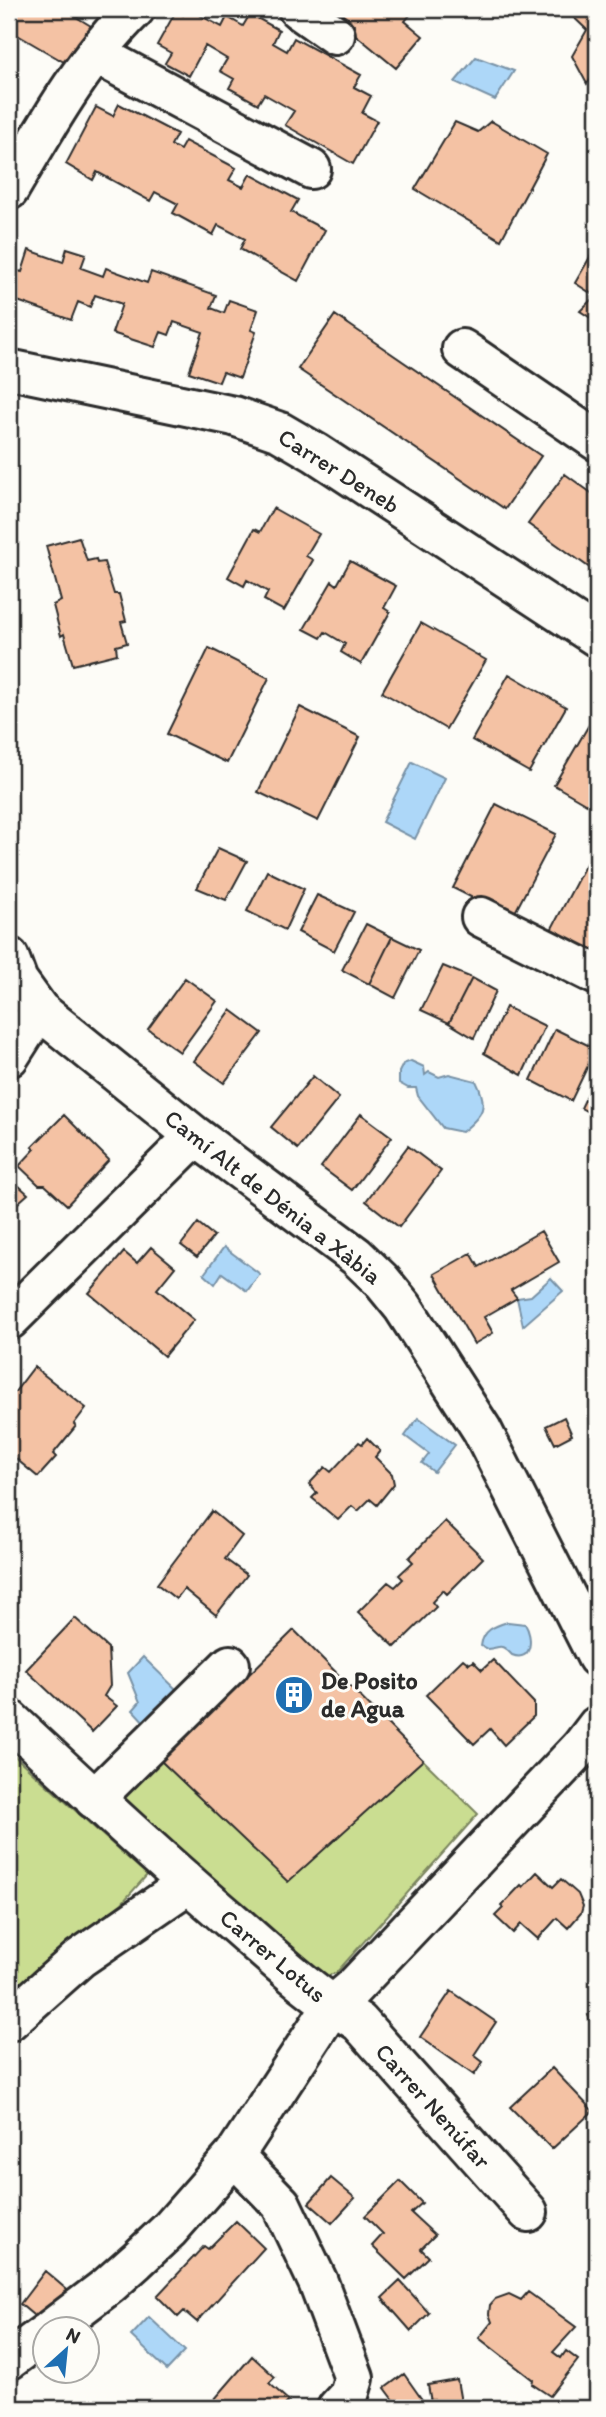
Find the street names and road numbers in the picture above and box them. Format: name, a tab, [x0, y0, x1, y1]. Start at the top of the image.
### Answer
street label: Carrer Deneb	[273, 422, 405, 519]
street label: Camí Alt de Dénia a Xàbia	[159, 1103, 388, 1291]
street label: Carrer Lotus	[214, 1903, 332, 2009]
street label: Carrer Nenúfar	[370, 2037, 497, 2175]

